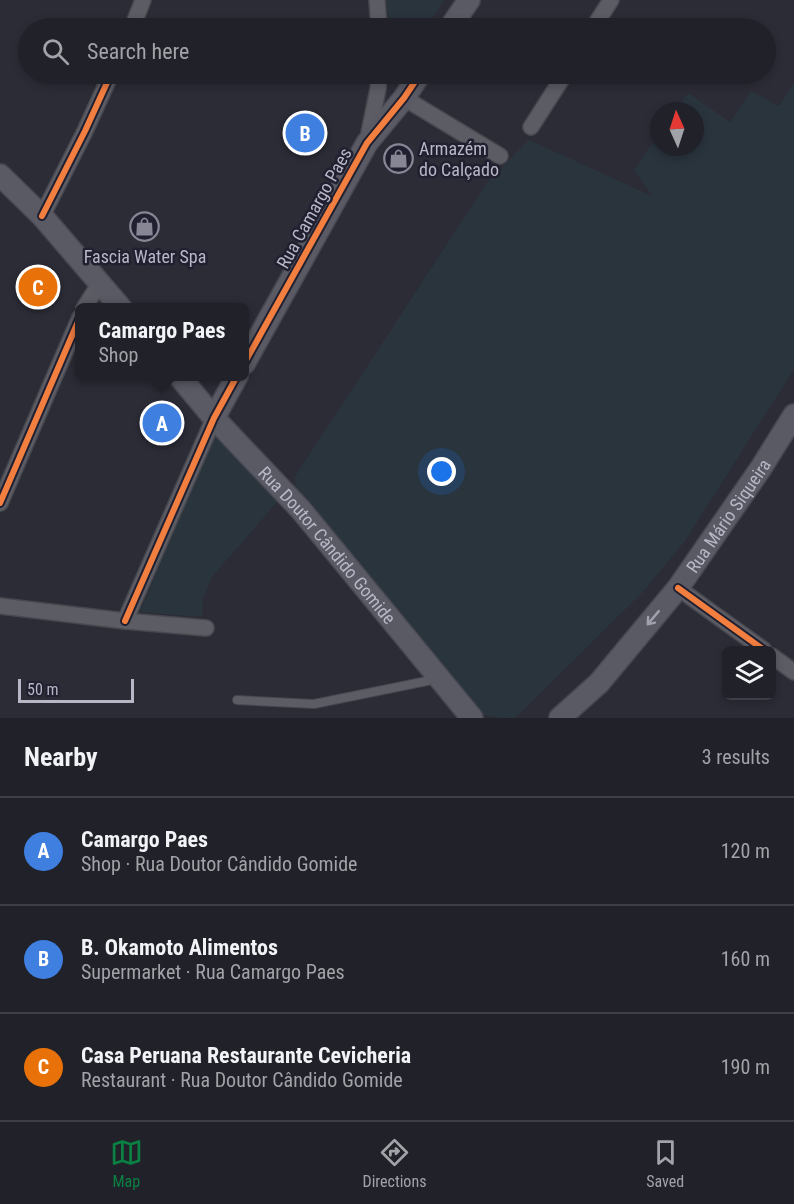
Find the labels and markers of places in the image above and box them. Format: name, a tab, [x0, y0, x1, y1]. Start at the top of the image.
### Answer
pin: B	[286, 110, 324, 156]
place label: Armazém do Calçado	[419, 138, 499, 180]
shop icon: Armazém do Calçado	[382, 142, 414, 174]
shop icon: Fascia Water Spa	[129, 211, 161, 243]
place label: Fascia Water Spa	[84, 246, 206, 267]
pin: C	[18, 264, 57, 310]
pin: A	[142, 400, 182, 446]

